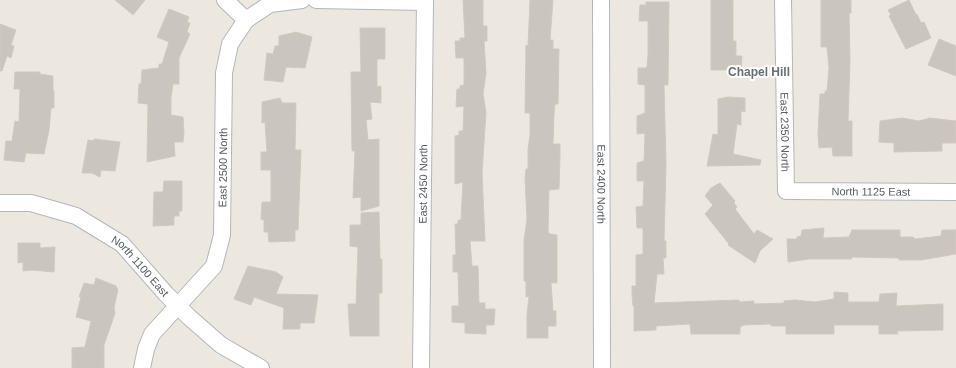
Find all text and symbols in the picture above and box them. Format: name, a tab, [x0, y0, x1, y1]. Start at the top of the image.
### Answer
district label: Chapel Hill	[728, 65, 790, 79]
street label: East 2350 North	[778, 92, 792, 172]
street label: East 2500 North	[216, 128, 229, 207]
street label: East 2450 North	[417, 144, 429, 224]
street label: East 2400 North	[595, 144, 608, 224]
street label: North 1125 East	[832, 185, 910, 198]
street label: North 1100 East	[109, 233, 171, 299]

